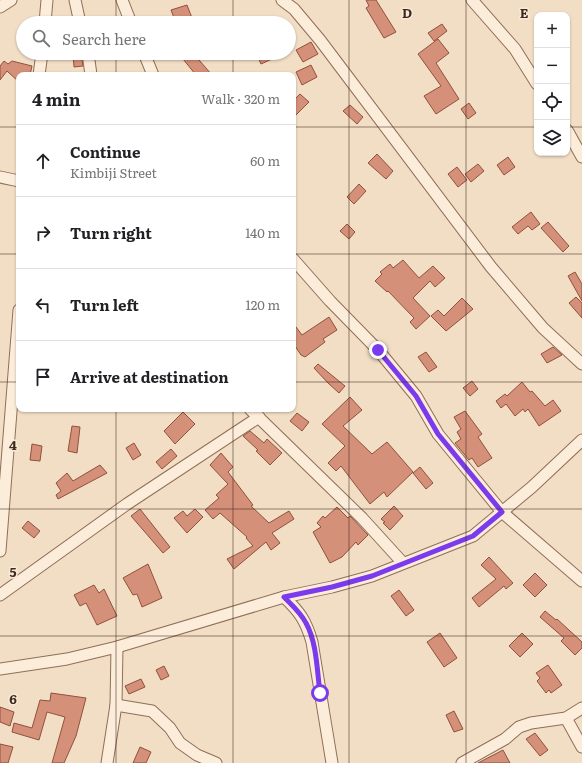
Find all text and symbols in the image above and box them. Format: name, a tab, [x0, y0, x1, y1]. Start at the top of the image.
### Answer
text: D	[402, 3, 412, 22]
text: E	[520, 3, 529, 22]
map controls	[534, 12, 570, 156]
button: +	[534, 12, 570, 48]
search box	[16, 16, 296, 60]
icon: search	[30, 27, 52, 49]
text: Search here	[62, 27, 146, 50]
button: −	[534, 48, 570, 84]
button: locate	[534, 84, 570, 120]
text: 4 min	[32, 86, 81, 111]
text: Walk · 320 m	[201, 89, 280, 108]
button: layers	[534, 120, 570, 156]
text: Continue	[70, 140, 140, 163]
icon: ahead	[32, 150, 54, 172]
text: 60 m	[250, 151, 280, 170]
text: Kimbiji Street	[70, 163, 157, 182]
text: Turn right	[70, 221, 152, 244]
icon: right	[32, 222, 54, 244]
text: 140 m	[245, 223, 280, 242]
text: Turn left	[70, 293, 139, 316]
icon: left	[32, 294, 54, 316]
text: 120 m	[245, 295, 280, 314]
route end	[369, 341, 387, 359]
text: Arrive at destination	[70, 365, 229, 388]
icon: arrive	[32, 366, 54, 388]
text: 4	[9, 435, 17, 454]
text: 5	[9, 562, 17, 581]
route start	[311, 684, 329, 702]
text: 6	[9, 689, 17, 708]

